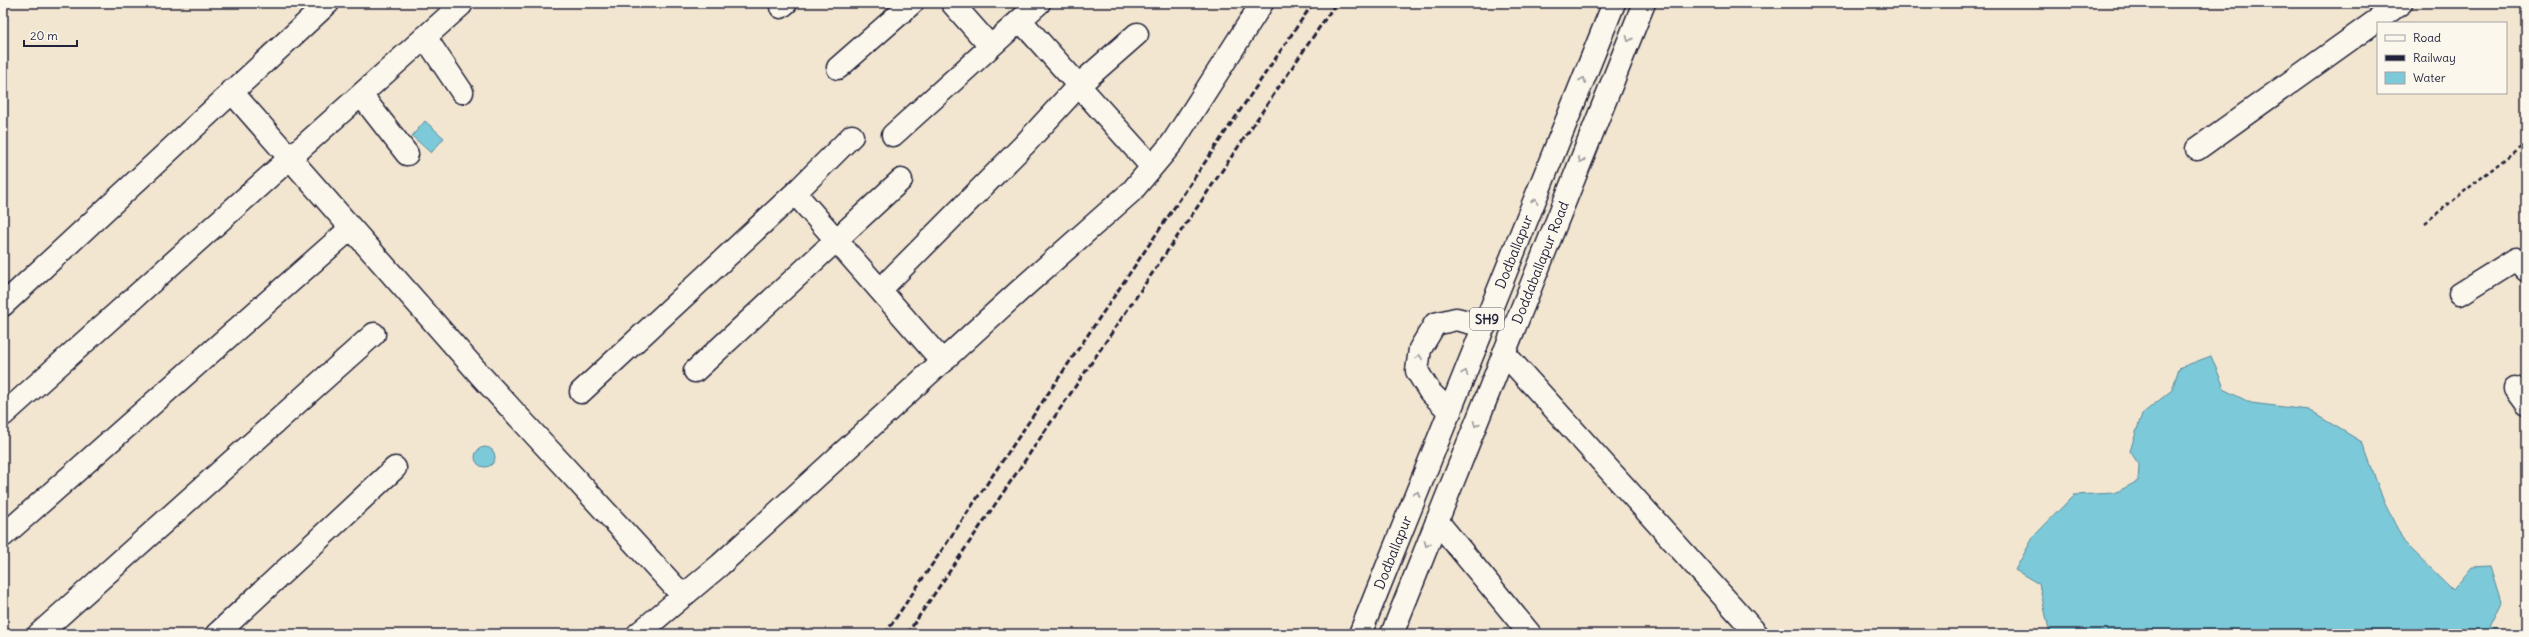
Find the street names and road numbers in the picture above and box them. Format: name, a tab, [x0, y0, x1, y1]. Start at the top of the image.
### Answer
street label: Doddaballapur Road	[1508, 199, 1573, 326]
street label: Dodballapur	[1491, 212, 1537, 291]
road number: SH9	[1470, 308, 1504, 330]
street label: Dodballapur	[1370, 513, 1416, 592]

